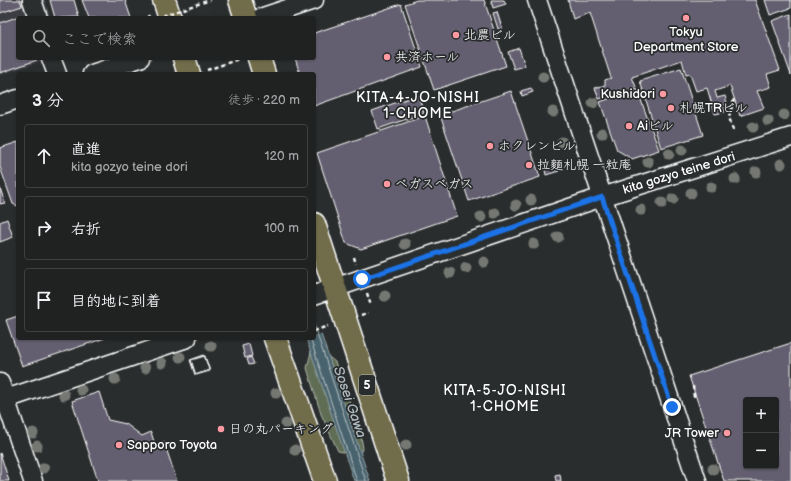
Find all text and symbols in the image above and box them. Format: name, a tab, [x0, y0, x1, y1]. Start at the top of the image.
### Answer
marker: Tokyu Department Store	[681, 13, 691, 23]
search box	[16, 16, 316, 60]
place label: Tokyu Department Store	[634, 24, 739, 55]
icon: search	[30, 27, 52, 49]
place label: 北農ビル	[464, 27, 516, 43]
text: ここで検索	[62, 30, 137, 49]
marker: 北農ビル	[451, 30, 461, 40]
place label: 共済ホール	[395, 49, 459, 65]
marker: 共済ホール	[382, 52, 392, 62]
place label: Kushidori	[600, 86, 655, 102]
district label: KITA-4-JO-NISHI 1-CHOME	[356, 89, 480, 122]
marker: Kushidori	[658, 89, 668, 99]
text: 3 分	[32, 91, 64, 111]
text: 徒歩 · 220 m	[228, 92, 300, 108]
place label: 札幌TRビル	[679, 100, 748, 116]
marker: 札幌TRビル	[666, 103, 676, 113]
place label: Aiビル	[637, 118, 674, 134]
marker: Aiビル	[624, 121, 634, 131]
place label: ホクレンビル	[498, 138, 576, 154]
text: 直進	[71, 140, 101, 159]
marker: ホクレンビル	[485, 141, 495, 151]
icon: ahead	[33, 145, 55, 167]
text: 120 m	[264, 148, 299, 164]
street label: kita gozyo teine dori	[621, 148, 737, 198]
place label: 拉麵札幌 一粒庵	[537, 157, 632, 173]
text: kita gozyo teine dori	[71, 159, 188, 175]
marker: 拉麵札幌 一粒庵	[524, 160, 534, 170]
place label: ベガスベガス	[395, 176, 474, 192]
marker: ベガスベガス	[382, 179, 392, 189]
icon: right	[33, 217, 55, 239]
text: 右折	[71, 220, 101, 239]
text: 100 m	[264, 220, 299, 236]
route start	[353, 270, 371, 288]
icon: arrive	[33, 289, 55, 311]
text: 目的地に到着	[71, 292, 161, 311]
water label: Sosei Gawa	[330, 364, 370, 440]
road number: 5	[359, 375, 375, 395]
district label: KITA-5-JO-NISHI 1-CHOME	[443, 382, 567, 415]
map controls	[743, 397, 779, 469]
button: +	[743, 397, 779, 433]
route end	[663, 398, 681, 416]
place label: 日の丸パーキング	[229, 421, 333, 437]
marker: 日の丸パーキング	[216, 424, 226, 434]
place label: JR Tower	[665, 425, 719, 441]
marker: JR Tower	[722, 428, 732, 438]
button: −	[743, 433, 779, 469]
place label: Sapporo Toyota	[127, 437, 217, 453]
marker: Sapporo Toyota	[114, 440, 124, 450]

